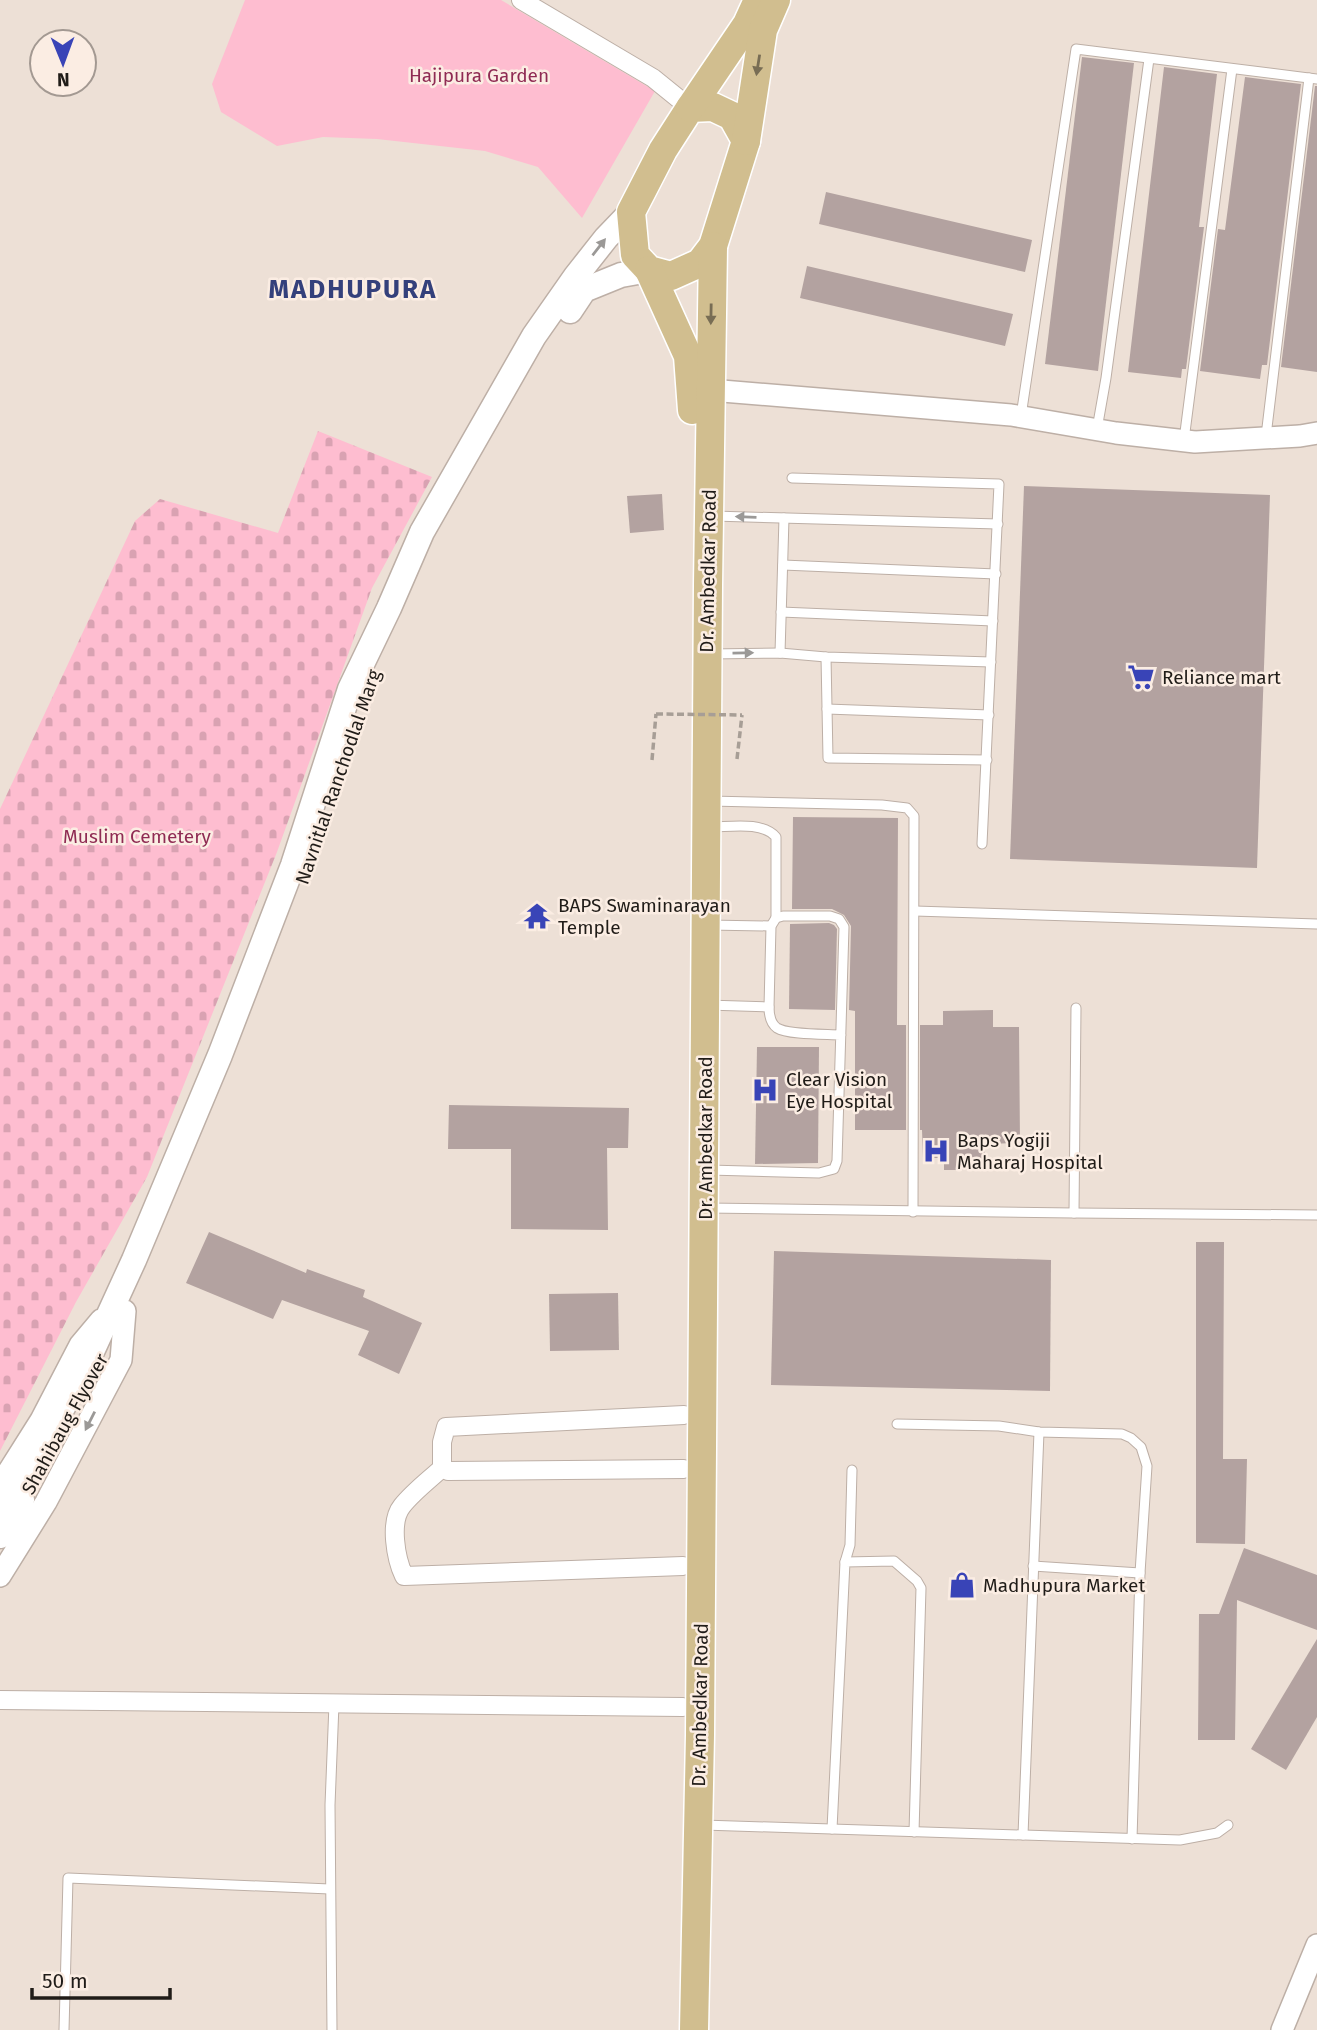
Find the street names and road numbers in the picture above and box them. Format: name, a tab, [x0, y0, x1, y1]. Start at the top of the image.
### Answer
street label: Dr. Ambedkar Road	[695, 489, 721, 653]
street label: Navnitlal Ranchodlal Marg	[290, 667, 386, 887]
street label: Dr. Ambedkar Road	[694, 1056, 717, 1220]
street label: Shahibaug Flyover	[17, 1349, 114, 1498]
street label: Dr. Ambedkar Road	[687, 1623, 713, 1787]

